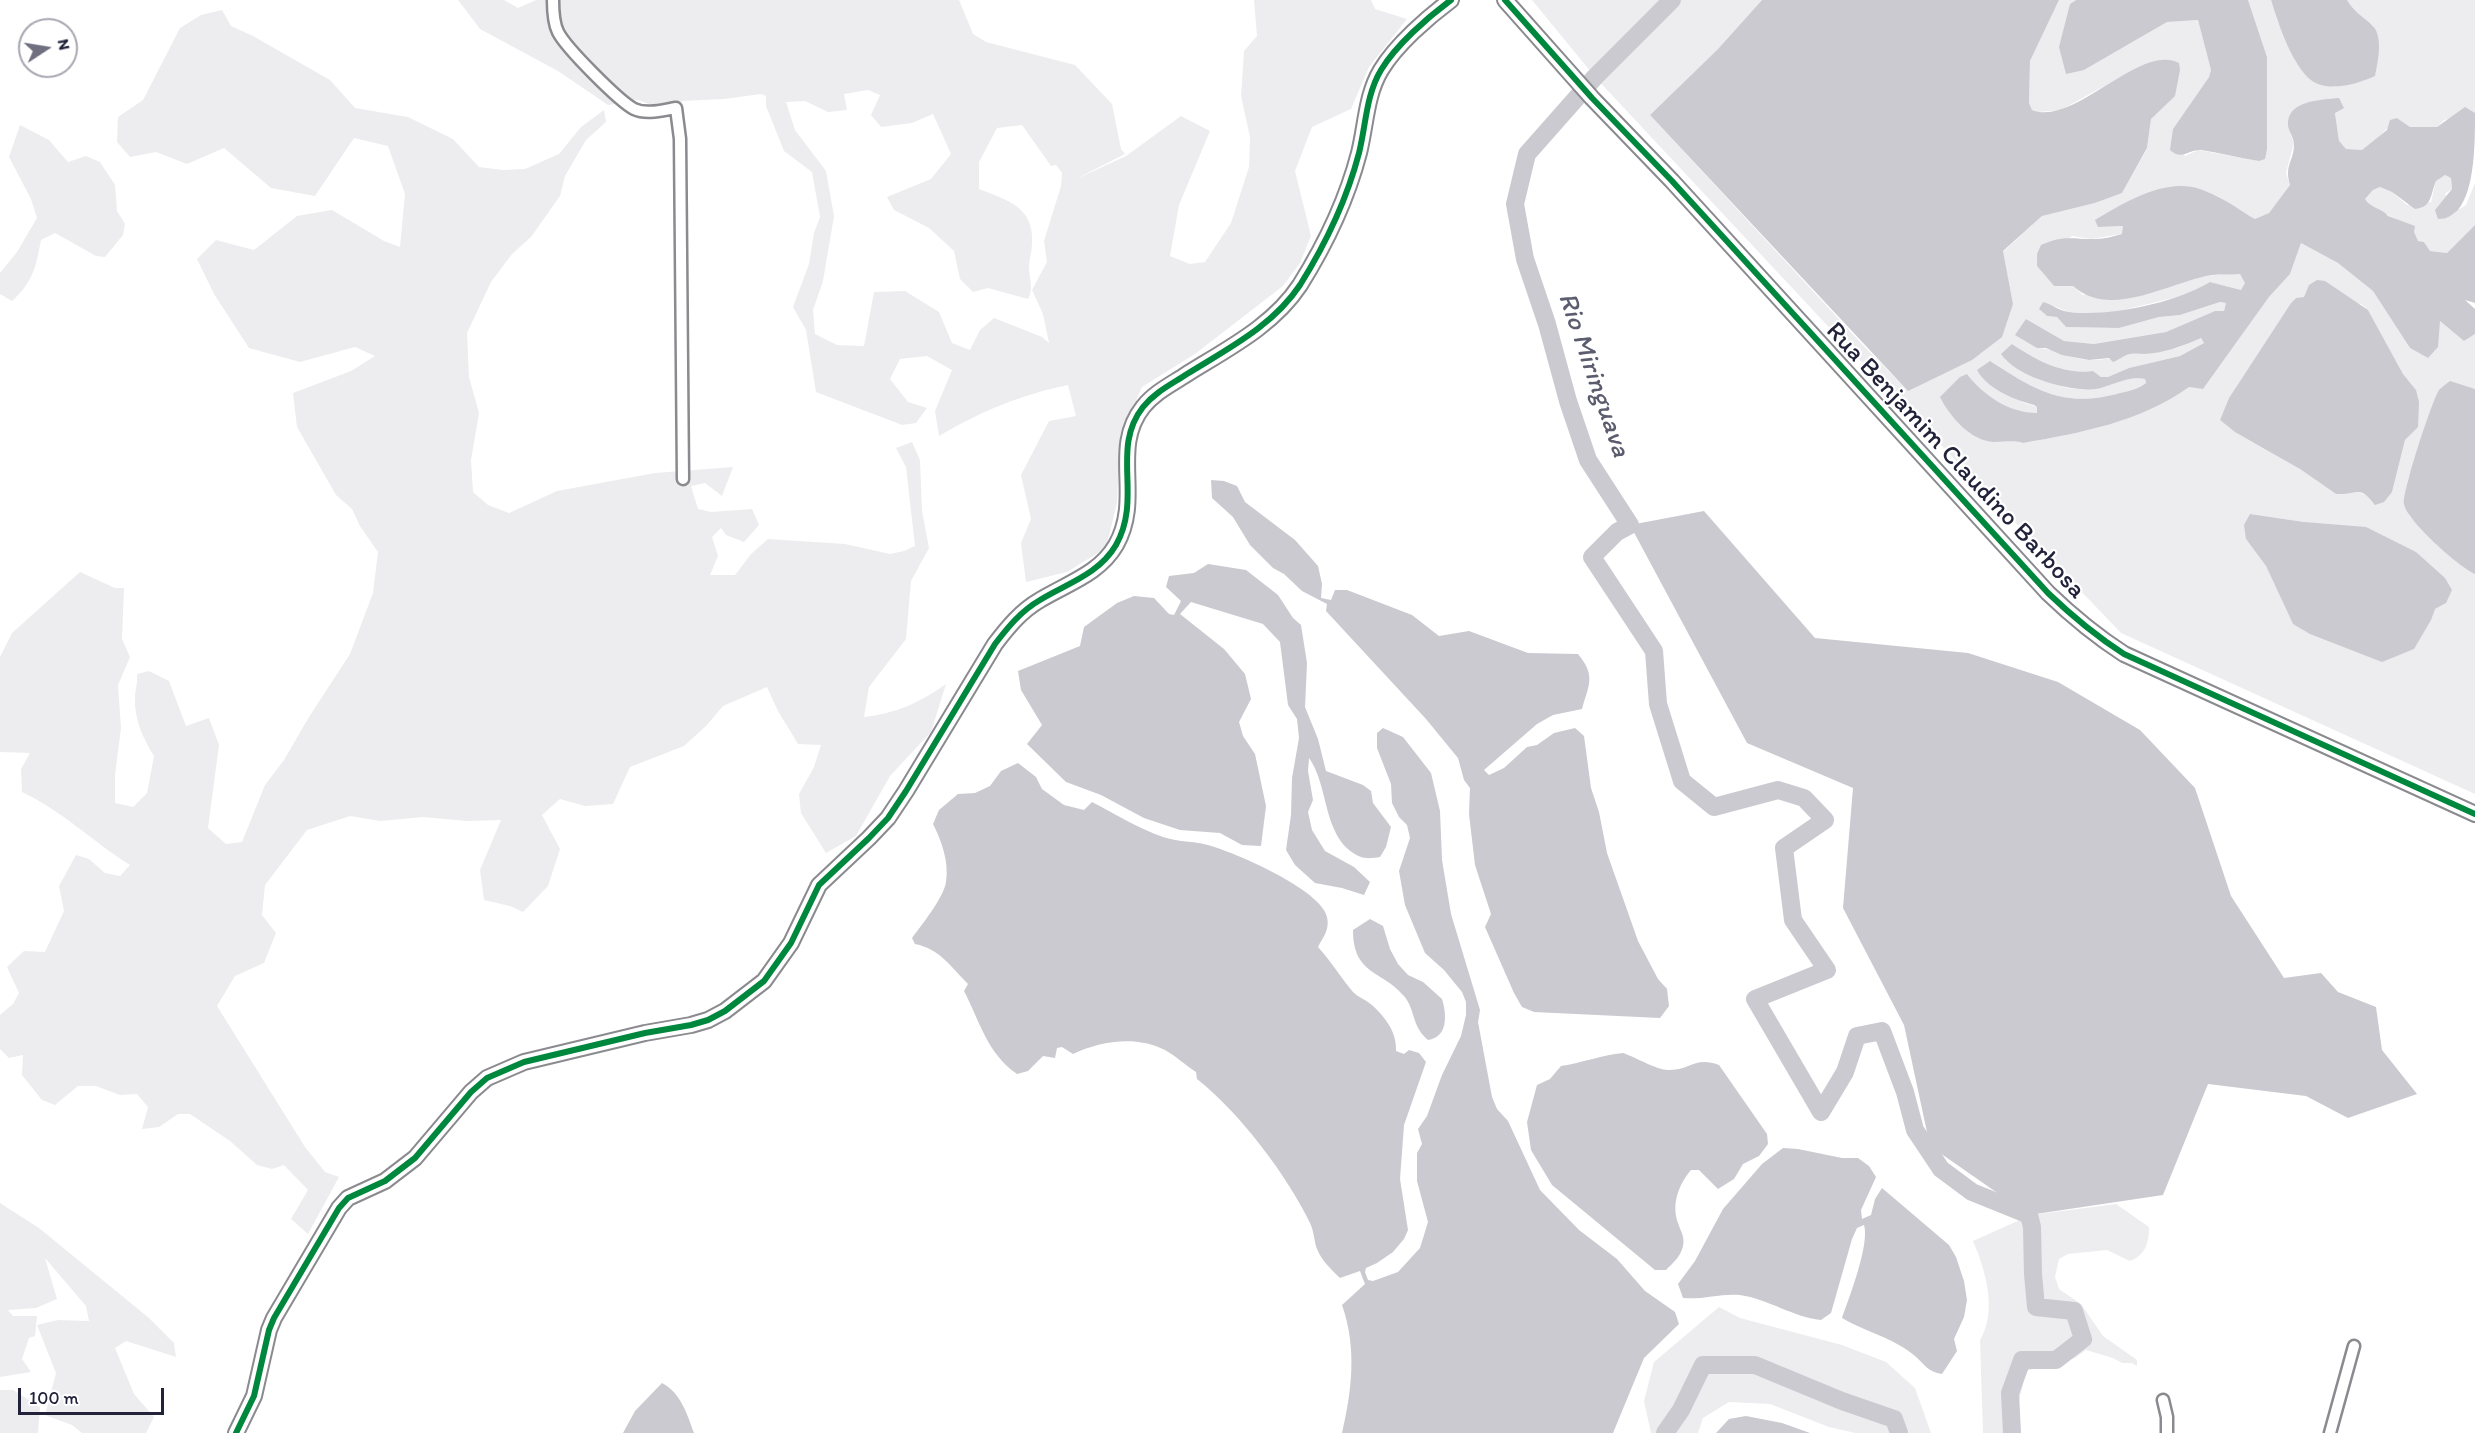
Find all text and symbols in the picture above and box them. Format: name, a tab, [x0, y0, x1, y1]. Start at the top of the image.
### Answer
north arrow	[18, 18, 78, 78]
text: N	[54, 37, 75, 52]
water label: Rio Miringuava	[1550, 289, 1636, 461]
street label: Rua Benjamim Claudino Barbosa	[1818, 316, 2092, 606]
scale bar	[21, 1376, 166, 1414]
text: 100 m	[29, 1387, 79, 1409]

